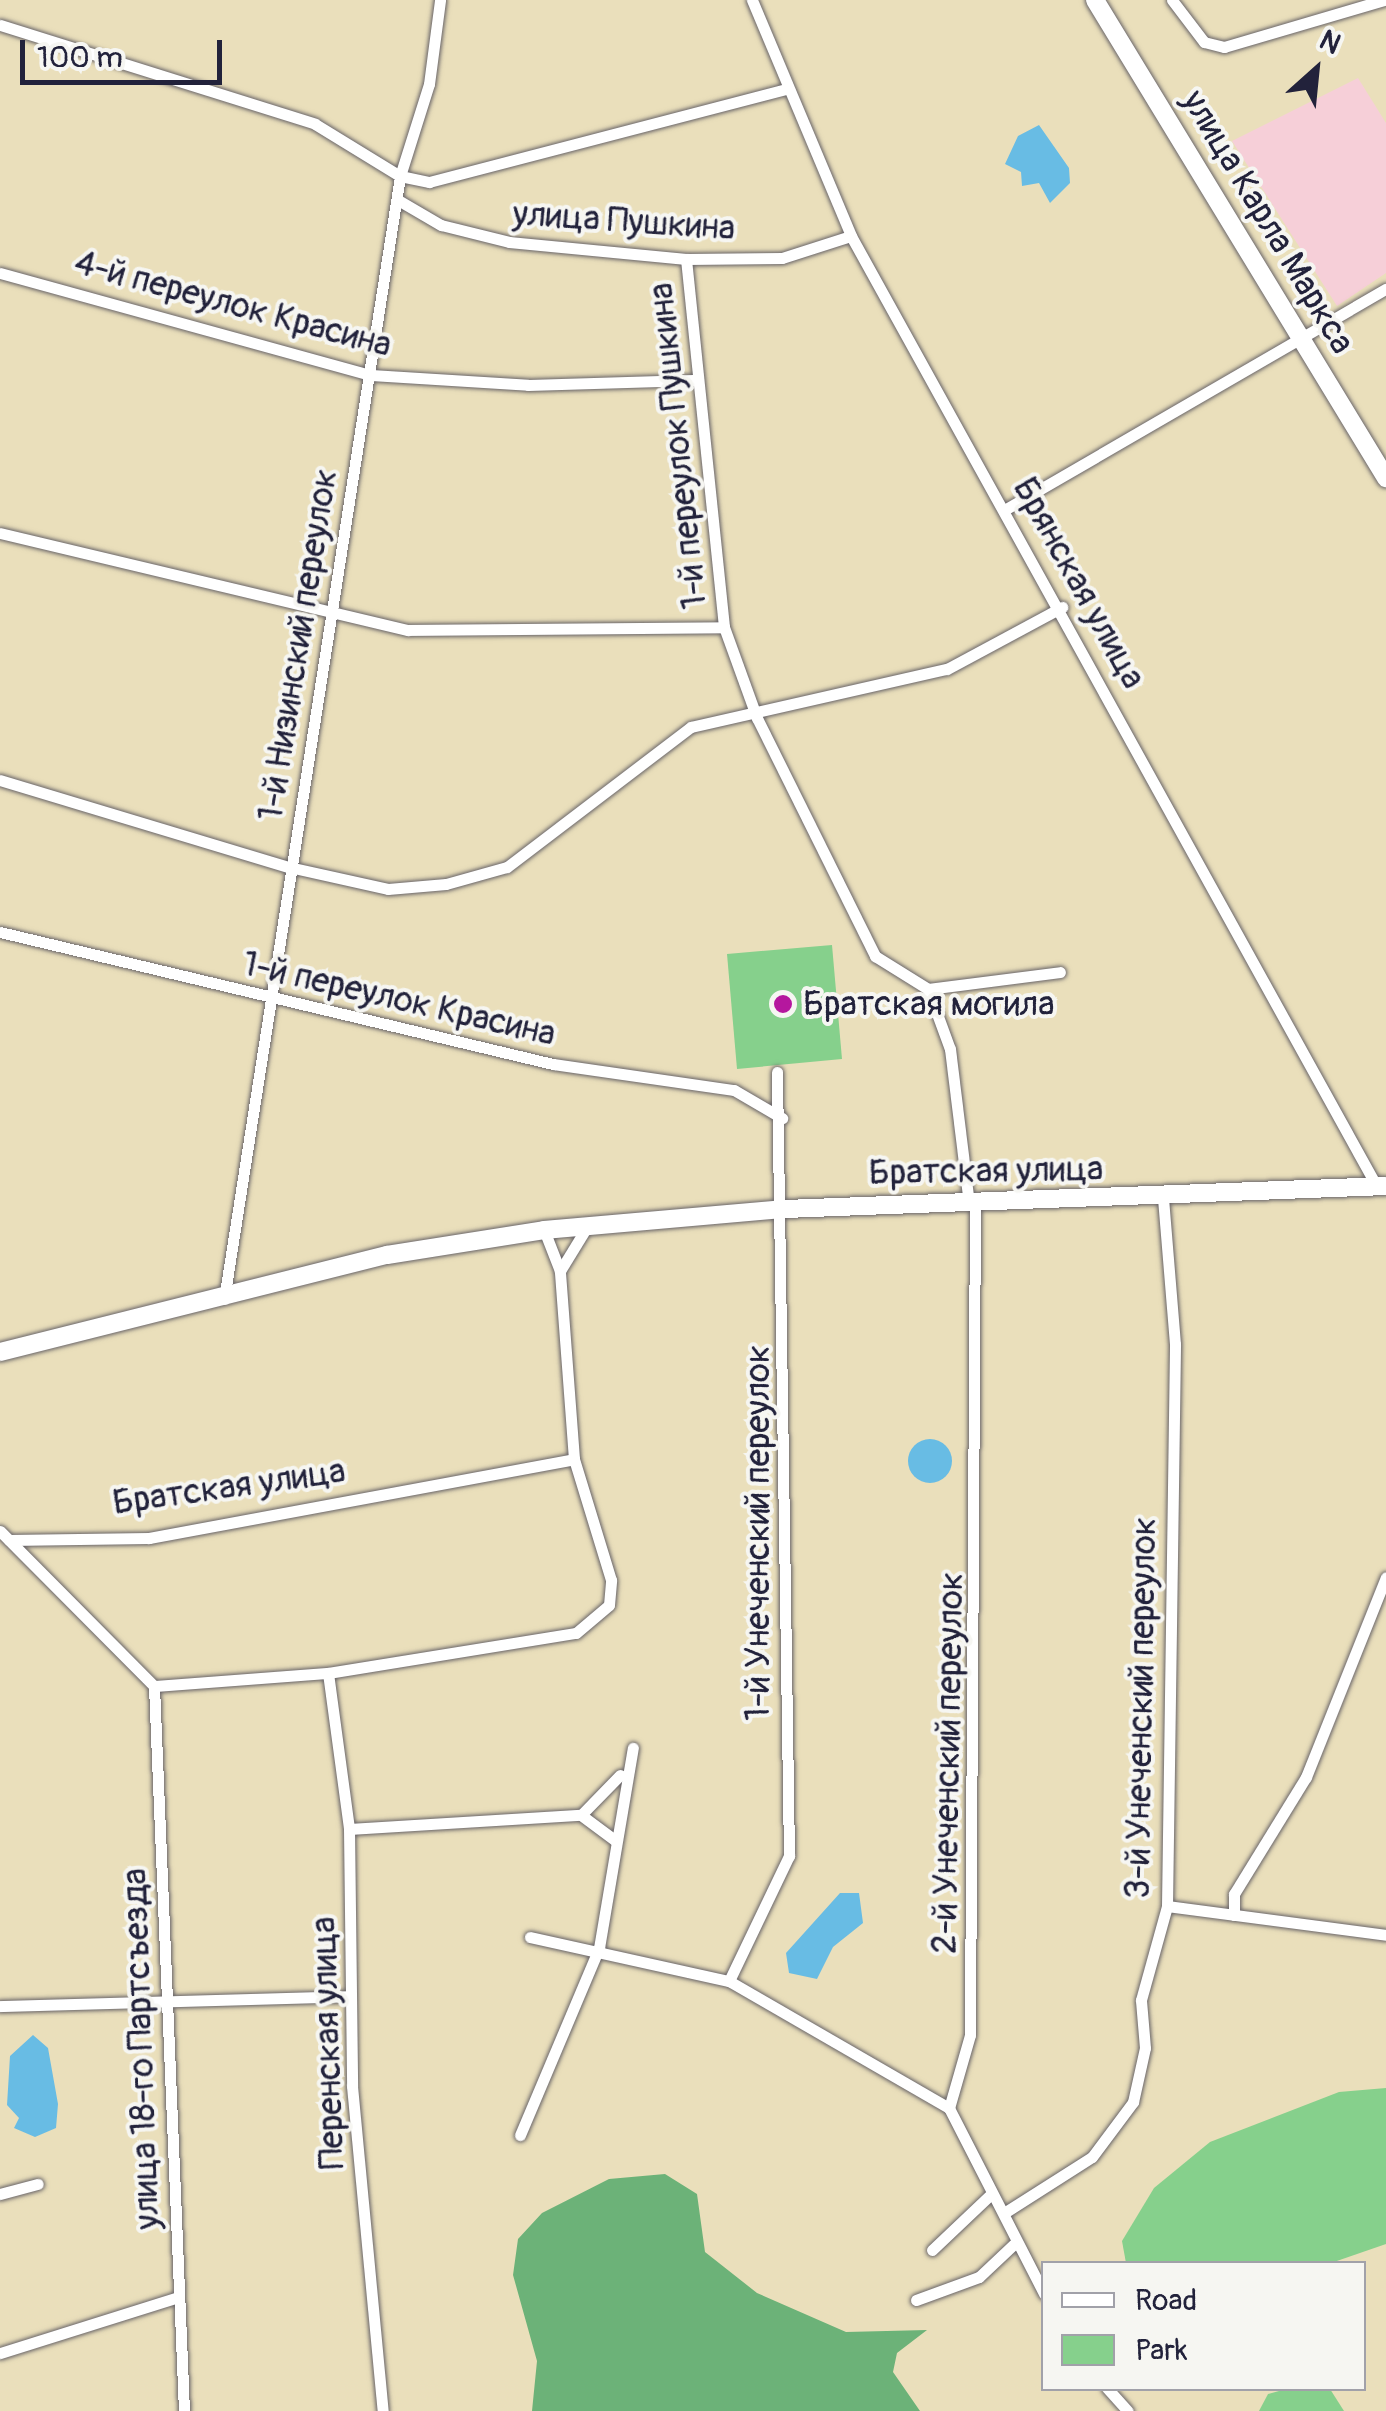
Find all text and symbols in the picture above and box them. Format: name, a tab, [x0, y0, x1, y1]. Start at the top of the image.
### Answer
scale bar	[25, 20, 228, 82]
north arrow	[1266, 20, 1366, 120]
text: N	[1313, 23, 1346, 63]
text: 100 m	[37, 39, 123, 76]
street label: улица Карла Маркса	[1173, 83, 1363, 361]
street label: улица Пушкина	[511, 192, 737, 250]
street label: 4-й переулок Красина	[70, 241, 396, 367]
street label: 1-й переулок Пушкина	[640, 281, 716, 611]
street label: 1-й Низинский переулок	[249, 466, 347, 824]
street label: Брянская улица	[1004, 470, 1154, 696]
street label: 1-й переулок Красина	[239, 943, 559, 1055]
place label: Братская могила	[803, 983, 1055, 1025]
marker: Братская могила	[772, 993, 794, 1015]
street label: Братская улица	[868, 1148, 1104, 1194]
street label: 1-й Унеченский переулок	[737, 1345, 779, 1721]
street label: Братская улица	[110, 1450, 348, 1524]
street label: 3-й Унеченский переулок	[1117, 1517, 1165, 1899]
street label: 2-й Унеченский переулок	[924, 1572, 972, 1954]
street label: улица 18-го Партсъезда	[114, 1868, 168, 2230]
street label: Перенская улица	[303, 1916, 353, 2170]
legend	[1041, 2261, 1366, 2391]
text: Road	[1135, 2282, 1197, 2319]
text: Park	[1135, 2332, 1188, 2369]

